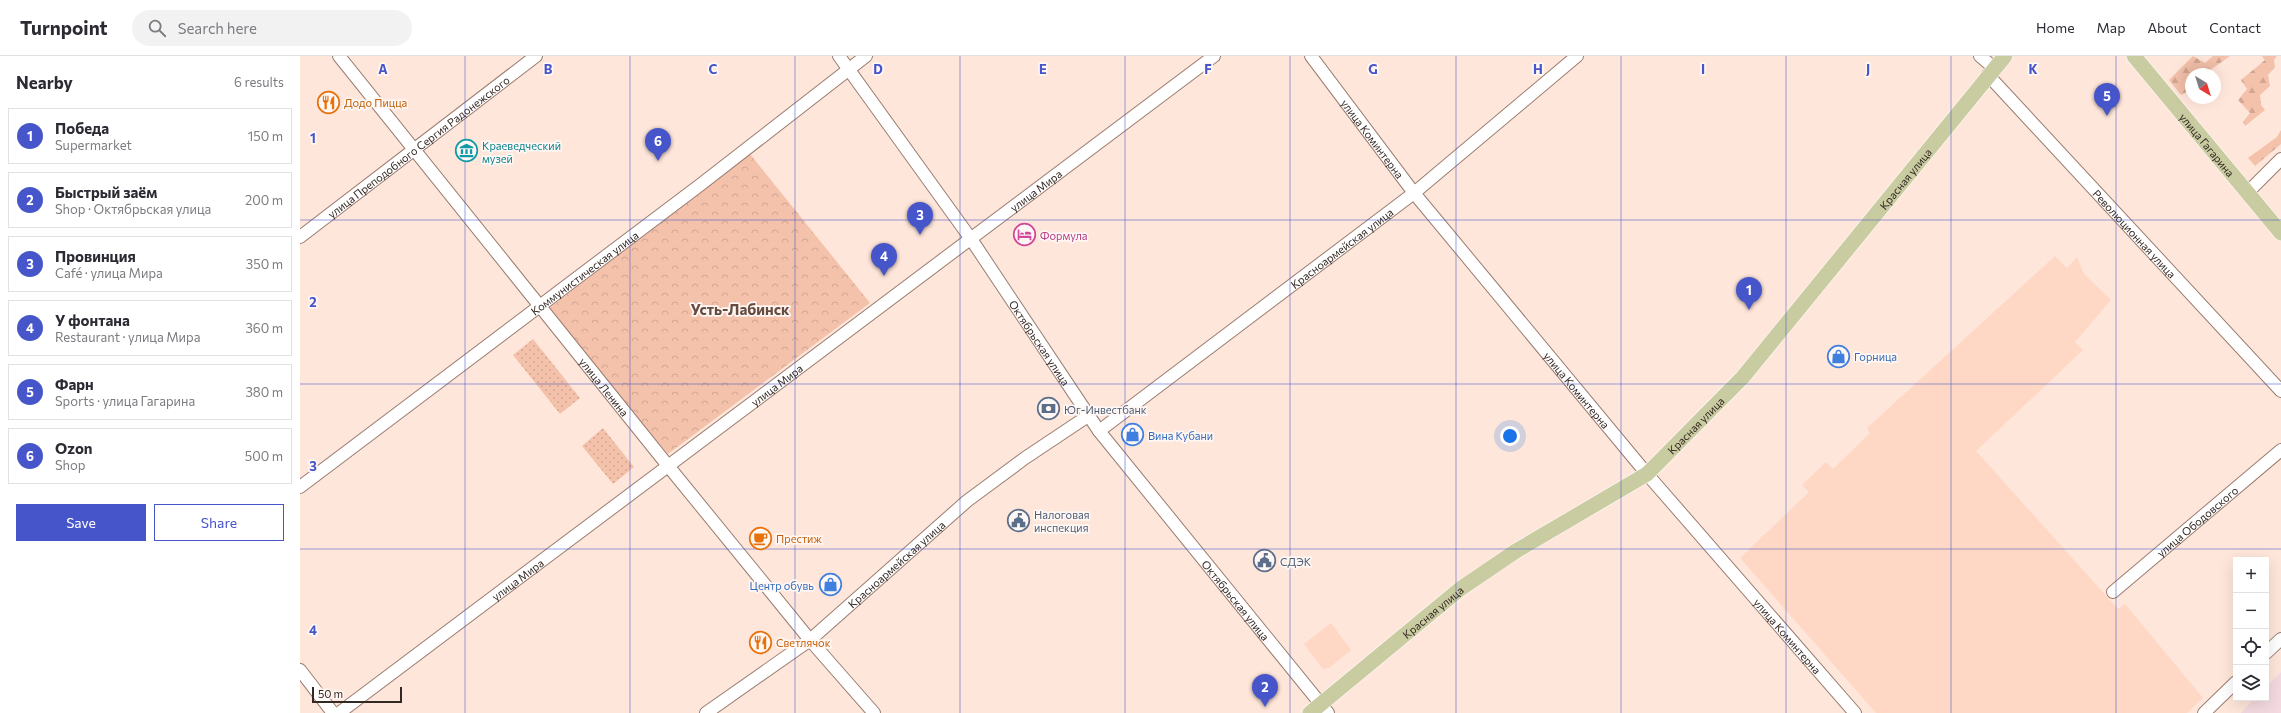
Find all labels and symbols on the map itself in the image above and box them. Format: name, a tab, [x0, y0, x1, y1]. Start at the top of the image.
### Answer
text: A	[378, 61, 388, 77]
text: B	[544, 61, 553, 77]
text: C	[709, 61, 718, 77]
text: D	[873, 61, 883, 77]
text: E	[1039, 61, 1047, 77]
text: F	[1204, 61, 1212, 77]
text: G	[1368, 61, 1378, 77]
text: H	[1533, 61, 1543, 77]
text: I	[1701, 61, 1705, 77]
text: J	[1866, 61, 1870, 77]
text: K	[2028, 61, 2038, 77]
north arrow	[2185, 68, 2221, 104]
street label: улица Преподобного Сергия Радонежского	[325, 72, 512, 220]
pin: 5	[2094, 83, 2120, 116]
restaurant icon: Додо Пицца	[315, 89, 341, 115]
place label: Додо Пицца	[344, 96, 407, 109]
street label: улица Коминтерна	[1339, 96, 1407, 180]
street label: улица Гагарина	[2177, 110, 2238, 179]
pin: 6	[645, 128, 671, 161]
text: 1	[310, 130, 316, 146]
museum icon: Краеведческий музей	[453, 138, 479, 164]
place label: Краеведческий музей	[482, 139, 561, 165]
street label: Красная улица	[1876, 145, 1934, 212]
street label: улица Мира	[1007, 166, 1064, 214]
street label: Революционная улица	[2091, 187, 2179, 280]
pin: 3	[907, 202, 933, 235]
street label: Красноармейская улица	[1288, 205, 1395, 291]
hotel icon: Формула	[1012, 222, 1038, 248]
street label: Коммунистическая улица	[528, 228, 640, 317]
place label: Формула	[1040, 229, 1088, 242]
pin: 4	[871, 243, 897, 276]
pin: 1	[1736, 277, 1762, 310]
text: 2	[309, 294, 317, 310]
street label: Октябрьская улица	[1007, 297, 1073, 388]
district label: Усть-Лабинск	[690, 300, 790, 318]
shop icon: Горница	[1825, 343, 1851, 369]
street label: улица Коминтерна	[1542, 349, 1613, 431]
place label: Горница	[1854, 350, 1897, 363]
street label: улица Ленина	[577, 355, 632, 418]
street label: улица Мира	[748, 361, 805, 408]
street label: Красная улица	[1664, 394, 1726, 456]
bank icon: Юг-Инвестбанк	[1035, 396, 1061, 422]
place label: Юг-Инвестбанк	[1064, 403, 1147, 416]
shop icon: Вина Кубани	[1119, 422, 1145, 448]
your location	[1500, 426, 1520, 446]
place label: Вина Кубани	[1148, 429, 1213, 442]
text: 3	[309, 458, 317, 474]
street label: улица Ободовского	[2154, 483, 2241, 559]
public building icon: Налоговая инспекция	[1006, 507, 1032, 533]
place label: Налоговая инспекция	[1034, 508, 1090, 534]
street label: Красноармейская улица	[845, 518, 947, 610]
cafe icon: Престиж	[747, 525, 773, 551]
place label: Престиж	[776, 532, 822, 545]
public building icon: СДЭК	[1251, 548, 1277, 574]
place label: СДЭК	[1280, 555, 1312, 568]
street label: улица Мира	[489, 556, 546, 603]
street label: Октябрьская улица	[1200, 557, 1273, 643]
shop icon: Центр обувь	[817, 572, 843, 598]
place label: Центр обувь	[750, 579, 814, 592]
street label: Красная улица	[1400, 583, 1466, 641]
street label: улица Коминтерна	[1752, 596, 1824, 676]
text: 4	[309, 622, 317, 638]
restaurant icon: Светлячок	[748, 629, 774, 655]
place label: Светлячок	[776, 636, 831, 649]
pin: 2	[1252, 674, 1278, 707]
scale bar	[312, 685, 402, 704]

